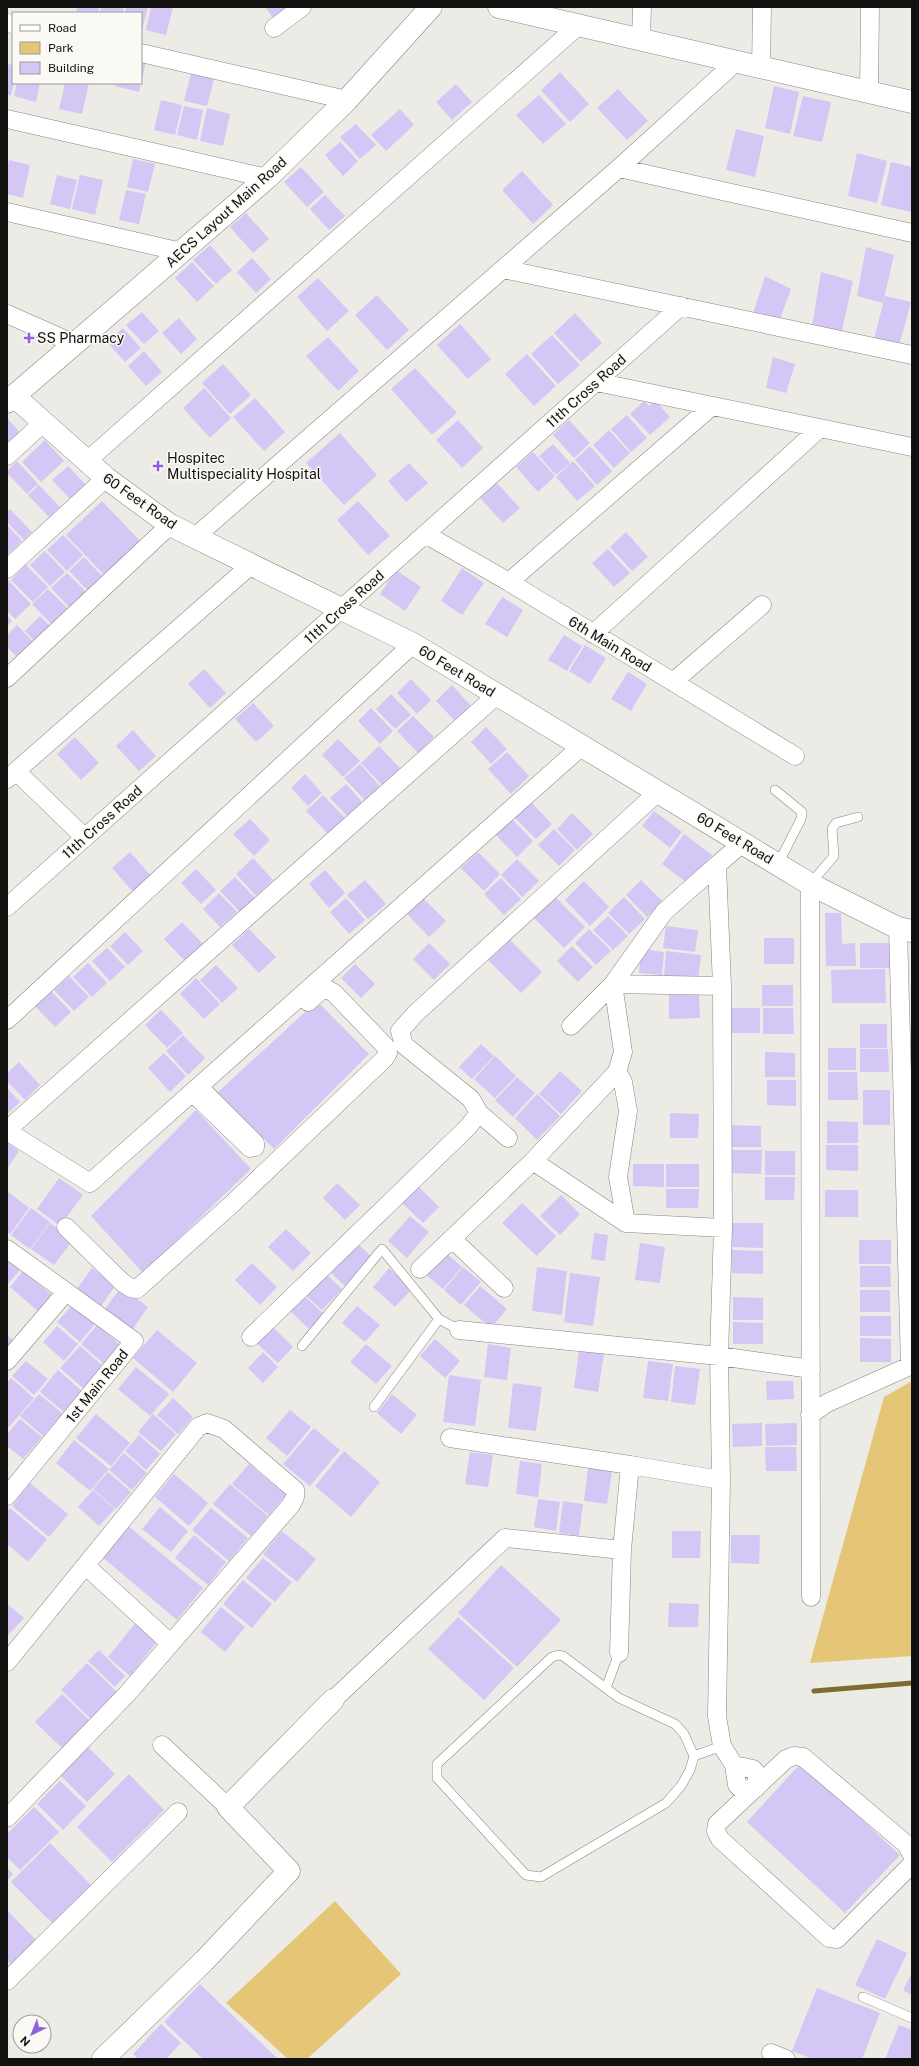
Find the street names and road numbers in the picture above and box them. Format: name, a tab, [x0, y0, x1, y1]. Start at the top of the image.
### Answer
street label: AECS Layout Main Road	[162, 154, 290, 270]
street label: 11th Cross Road	[543, 351, 629, 431]
street label: 60 Feet Road	[100, 470, 180, 532]
street label: 11th Cross Road	[301, 567, 387, 647]
street label: 6th Main Road	[566, 613, 654, 675]
street label: 60 Feet Road	[416, 642, 498, 700]
street label: 11th Cross Road	[59, 782, 145, 862]
street label: 60 Feet Road	[694, 809, 776, 867]
street label: 1st Main Road	[63, 1346, 131, 1426]

